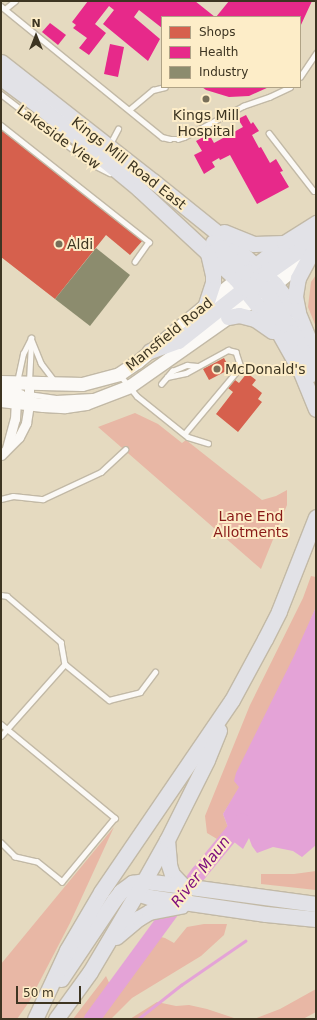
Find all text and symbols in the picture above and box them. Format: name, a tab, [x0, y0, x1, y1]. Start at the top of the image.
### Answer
north arrow	[16, 16, 56, 56]
legend	[161, 16, 301, 88]
text: N	[31, 17, 41, 30]
text: Shops	[199, 25, 235, 39]
text: Health	[199, 45, 238, 59]
text: Industry	[199, 65, 248, 79]
marker: Kings Mill Hospital	[200, 93, 212, 105]
street label: Lakeside View	[14, 101, 104, 173]
place label: Kings Mill Hospital	[173, 107, 239, 140]
street label: Kings Mill Road East	[68, 113, 190, 213]
place label: Aldi	[67, 236, 93, 252]
marker: Aldi	[54, 239, 64, 249]
street label: Mansfield Road	[122, 294, 216, 374]
place label: McDonald's	[225, 361, 305, 377]
marker: McDonald's	[212, 364, 222, 374]
park label: Lane End Allotments	[213, 508, 289, 540]
water label: River Maun	[168, 833, 234, 911]
scale bar	[18, 978, 83, 1004]
text: 50 m	[23, 986, 54, 1000]

